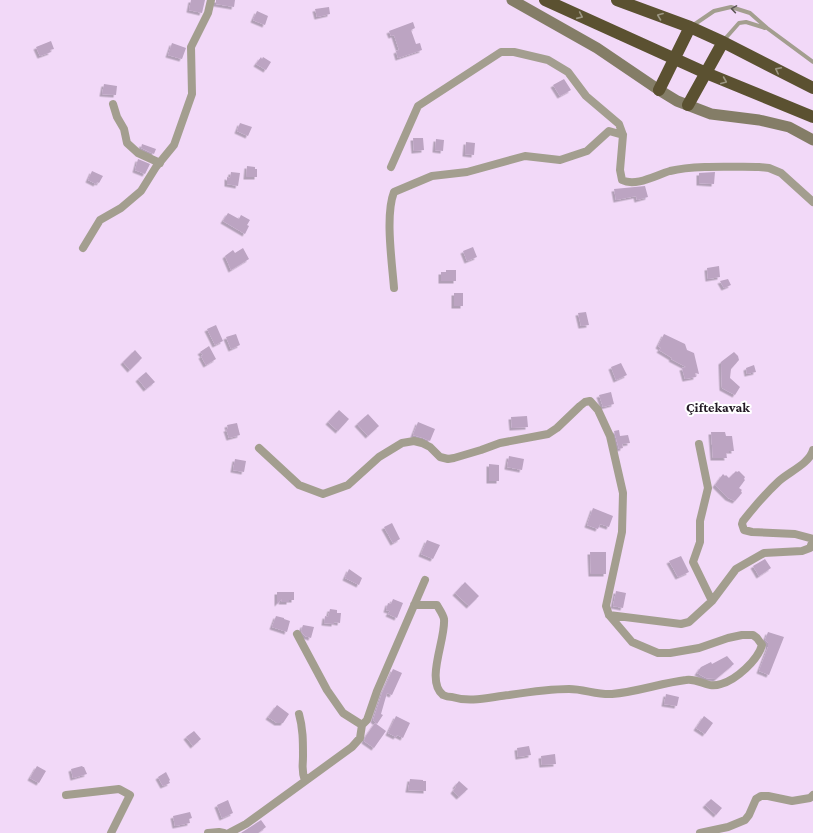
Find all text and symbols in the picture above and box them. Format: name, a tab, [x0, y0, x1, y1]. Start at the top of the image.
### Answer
one-way arrow	[731, 5, 738, 14]
one-way arrow	[576, 11, 584, 19]
one-way arrow	[657, 13, 664, 21]
one-way arrow	[775, 67, 782, 75]
one-way arrow	[721, 76, 728, 84]
district label: Çiftekavak	[686, 399, 750, 415]

